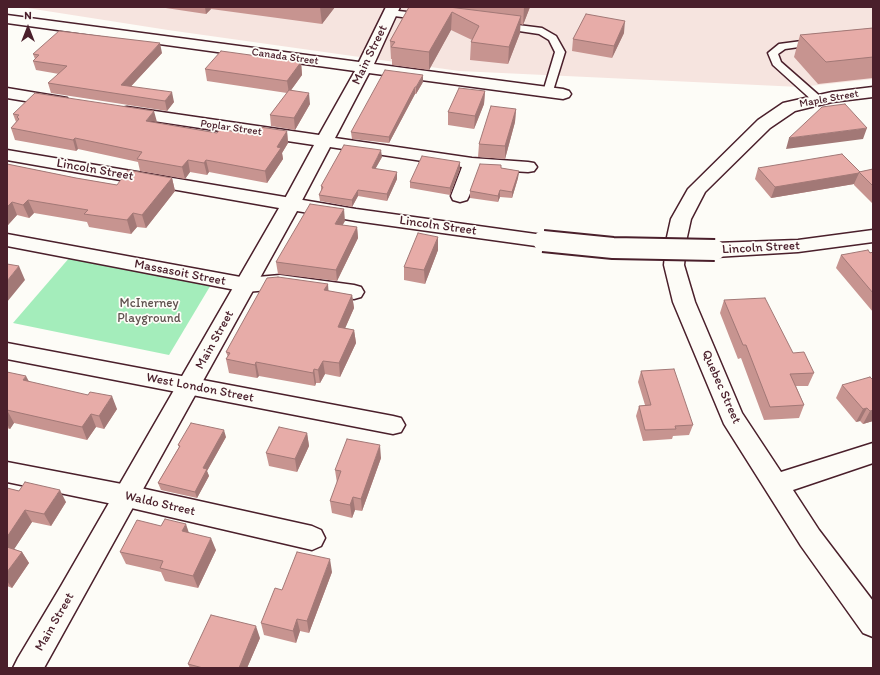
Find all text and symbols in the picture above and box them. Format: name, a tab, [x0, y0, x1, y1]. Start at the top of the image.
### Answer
north arrow	[8, 8, 48, 48]
text: N	[24, 9, 32, 22]
street label: Main Street	[349, 22, 391, 88]
street label: Canada Street	[251, 46, 319, 68]
street label: Maple Street	[798, 87, 860, 111]
street label: Poplar Street	[199, 117, 263, 139]
street label: Lincoln Street	[55, 156, 135, 184]
street label: Lincoln Street	[398, 213, 478, 239]
street label: Lincoln Street	[722, 238, 800, 258]
street label: Massasoit Street	[133, 256, 227, 290]
park label: McInerney Playground	[117, 296, 181, 327]
street label: Main Street	[192, 308, 238, 372]
street label: Quebec Street	[698, 348, 744, 426]
street label: West London Street	[145, 370, 255, 406]
street label: Waldo Street	[123, 488, 197, 520]
street label: Main Street	[32, 590, 78, 654]

